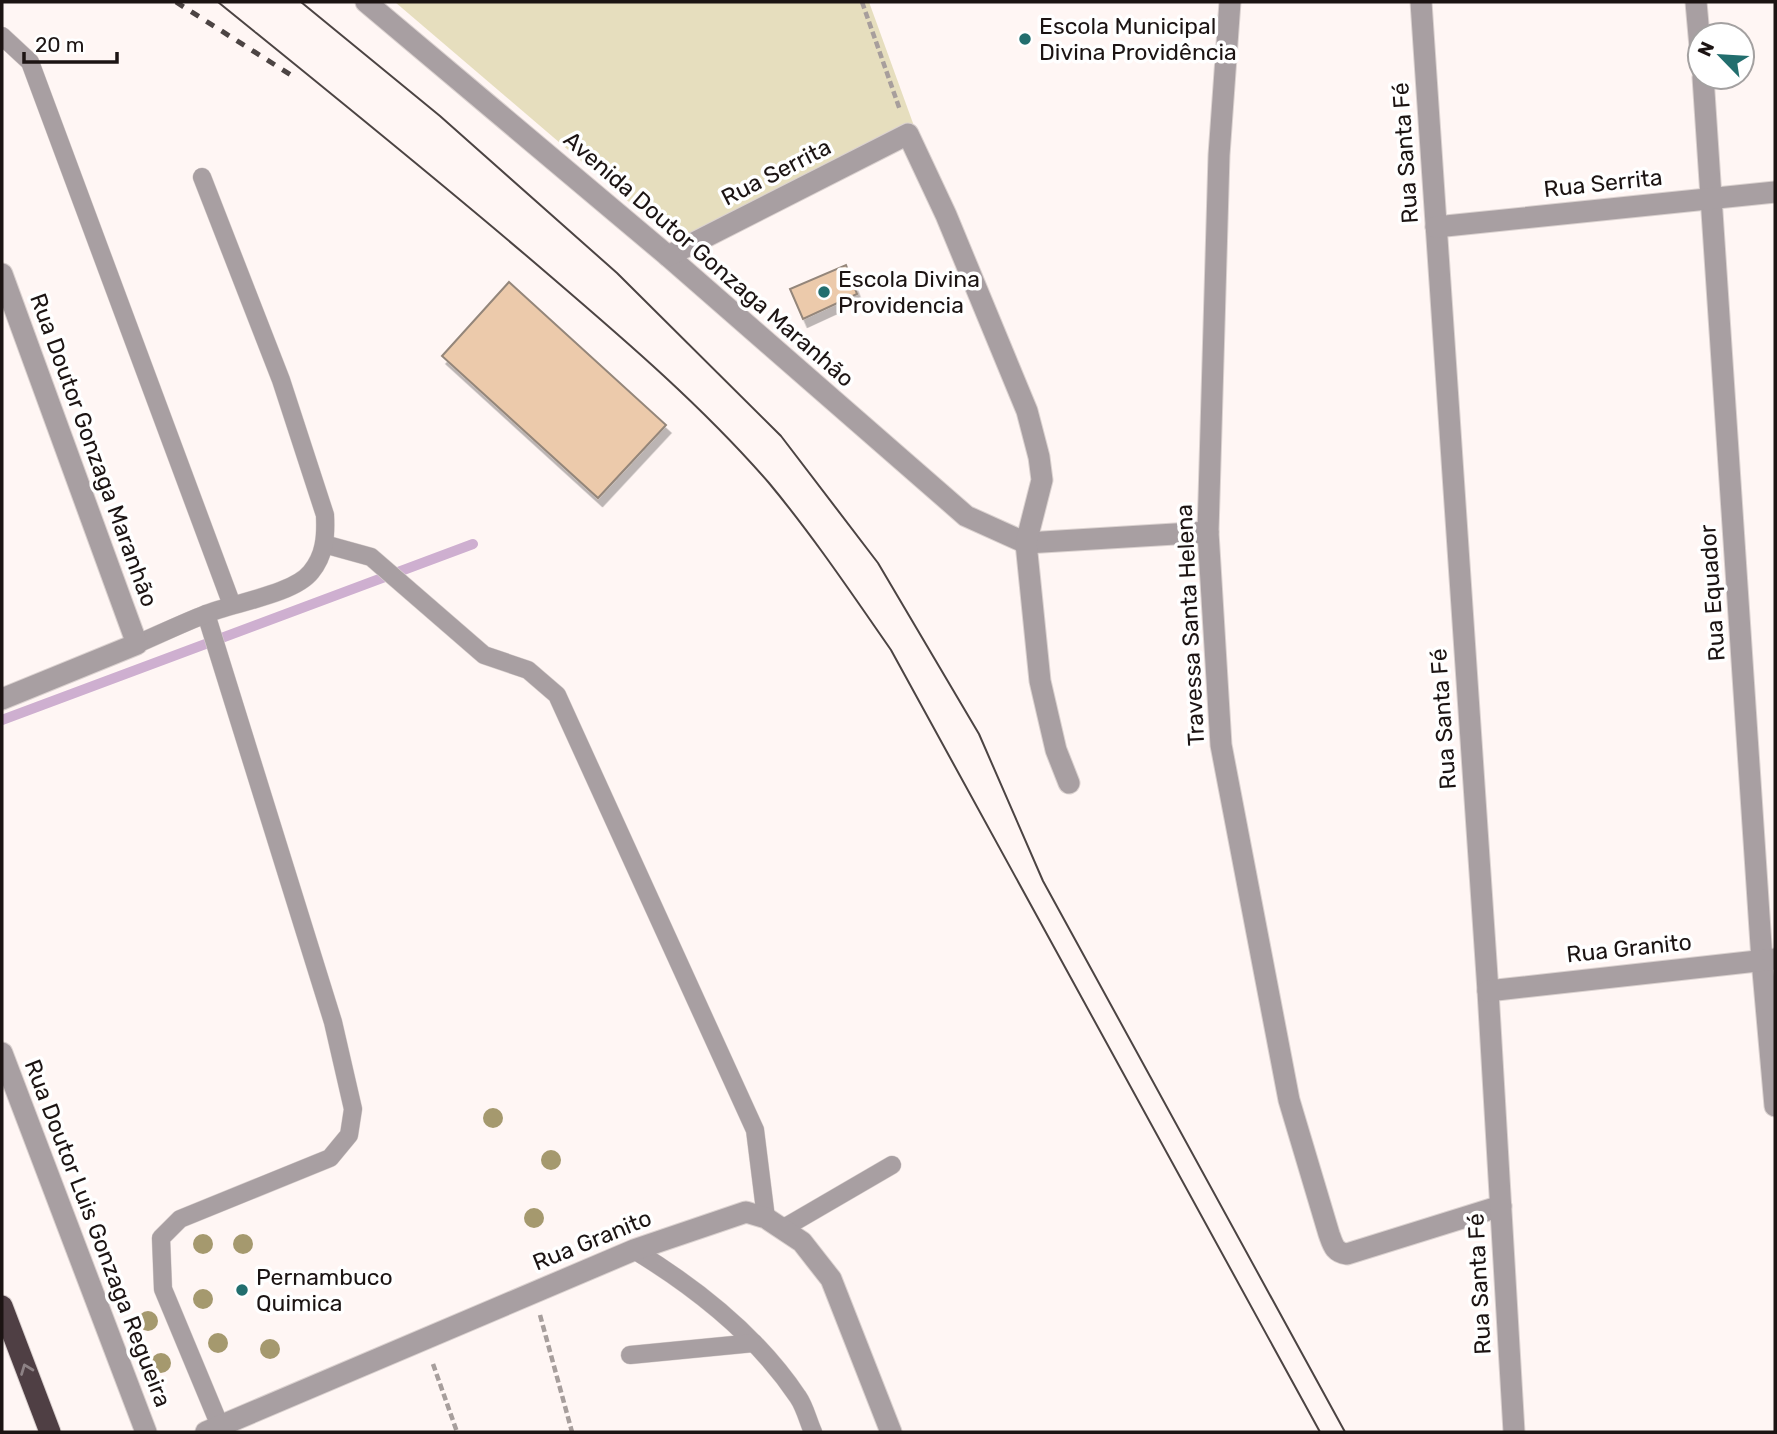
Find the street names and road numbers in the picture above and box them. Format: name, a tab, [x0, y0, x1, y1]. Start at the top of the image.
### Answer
street label: Rua Santa Fé	[1386, 81, 1424, 225]
street label: Avenida Doutor Gonzaga Maranhão	[558, 125, 860, 393]
street label: Rua Serrita	[717, 132, 835, 212]
street label: Rua Serrita	[1542, 163, 1664, 203]
street label: Rua Doutor Gonzaga Maranhão	[24, 289, 164, 611]
street label: Travessa Santa Helena	[1170, 503, 1210, 747]
street label: Rua Equador	[1693, 523, 1731, 662]
street label: Rua Santa Fé	[1424, 647, 1462, 791]
street label: Rua Granito	[1565, 927, 1693, 969]
street label: Rua Doutor Luis Gonzaga Regueira	[19, 1055, 177, 1411]
street label: Rua Granito	[528, 1203, 656, 1277]
street label: Rua Santa Fé	[1461, 1213, 1497, 1355]

